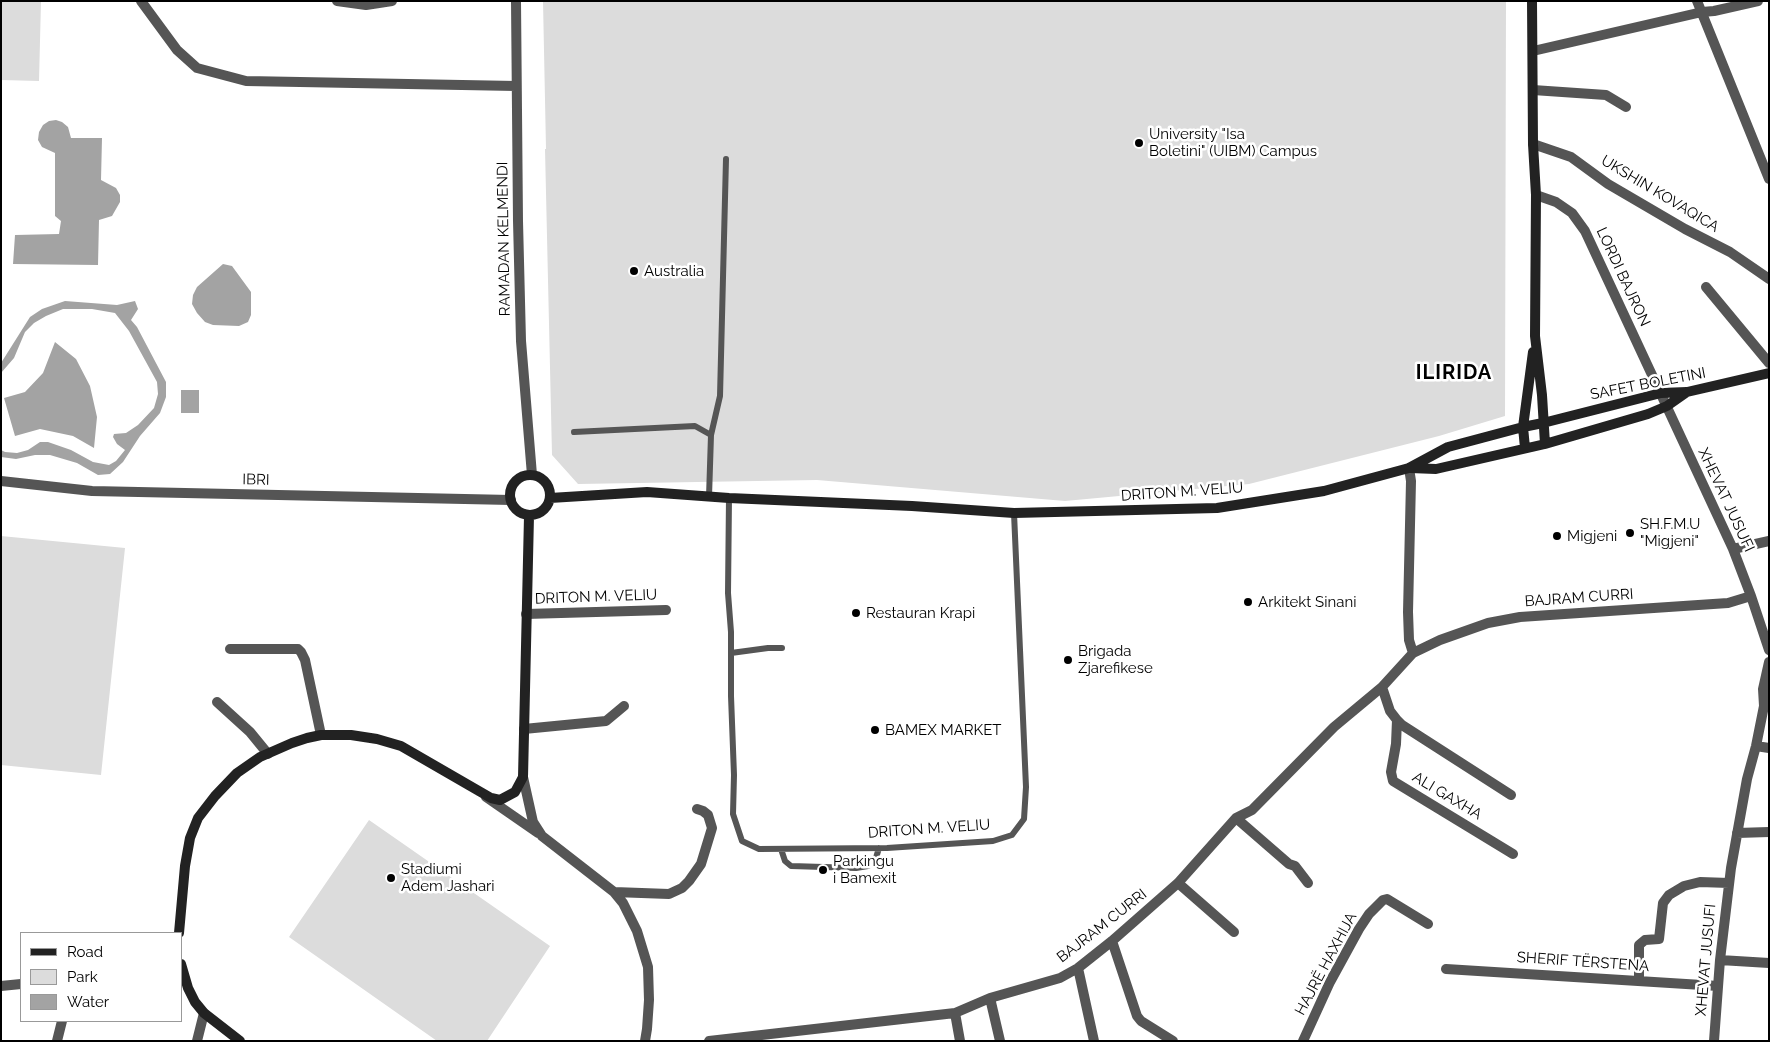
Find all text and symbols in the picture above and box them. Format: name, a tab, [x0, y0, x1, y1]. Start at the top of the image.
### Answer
place label: University "Isa Boletini" (UIBM) Campus	[1149, 125, 1317, 160]
marker: University "Isa Boletini" (UIBM) Campus	[1133, 137, 1145, 149]
street label: UKSHIN KOVAQICA	[1598, 152, 1722, 236]
street label: RAMADAN KELMENDI	[494, 161, 514, 317]
street label: LORDI BAJRON	[1592, 225, 1654, 329]
place label: Australia	[644, 262, 704, 280]
marker: Australia	[628, 265, 640, 277]
district label: ILIRIDA	[1415, 361, 1493, 385]
street label: SAFET BOLETINI	[1589, 364, 1707, 404]
street label: XHEVAT JUSUFI	[1694, 445, 1758, 555]
street label: IBRI	[242, 471, 270, 489]
street label: DRITON M. VELIU	[1120, 479, 1244, 505]
place label: SH.F.M.U "Migjeni"	[1640, 515, 1700, 550]
place label: Migjeni	[1567, 527, 1617, 545]
marker: SH.F.M.U "Migjeni"	[1624, 527, 1636, 539]
marker: Migjeni	[1551, 530, 1563, 542]
street label: BAJRAM CURRI	[1524, 585, 1634, 611]
street label: DRITON M. VELIU	[534, 586, 658, 608]
place label: Arkitekt Sinani	[1258, 593, 1356, 611]
marker: Arkitekt Sinani	[1242, 596, 1254, 608]
place label: Restauran Krapi	[866, 604, 975, 622]
marker: Restauran Krapi	[850, 607, 862, 619]
place label: Brigada Zjarefikese	[1078, 642, 1153, 677]
marker: Brigada Zjarefikese	[1062, 654, 1074, 666]
place label: BAMEX MARKET	[885, 721, 1002, 739]
marker: BAMEX MARKET	[869, 724, 881, 736]
street label: ALI GAXHA	[1409, 768, 1485, 824]
street label: DRITON M. VELIU	[867, 816, 991, 842]
place label: Parkingu i Bamexit	[833, 852, 896, 887]
place label: Stadiumi Adem Jashari	[401, 860, 495, 895]
marker: Parkingu i Bamexit	[817, 864, 829, 876]
marker: Stadiumi Adem Jashari	[385, 872, 397, 884]
street label: BAJRAM CURRI	[1054, 885, 1150, 967]
street label: XHEVAT JUSUFI	[1692, 903, 1720, 1017]
street label: HAJRË HAXHIJA	[1291, 910, 1361, 1018]
legend	[20, 932, 182, 1022]
text: Road	[67, 943, 103, 961]
street label: SHERIF TËRSTENA	[1516, 948, 1650, 976]
text: Park	[67, 968, 98, 986]
text: Water	[67, 993, 109, 1011]

